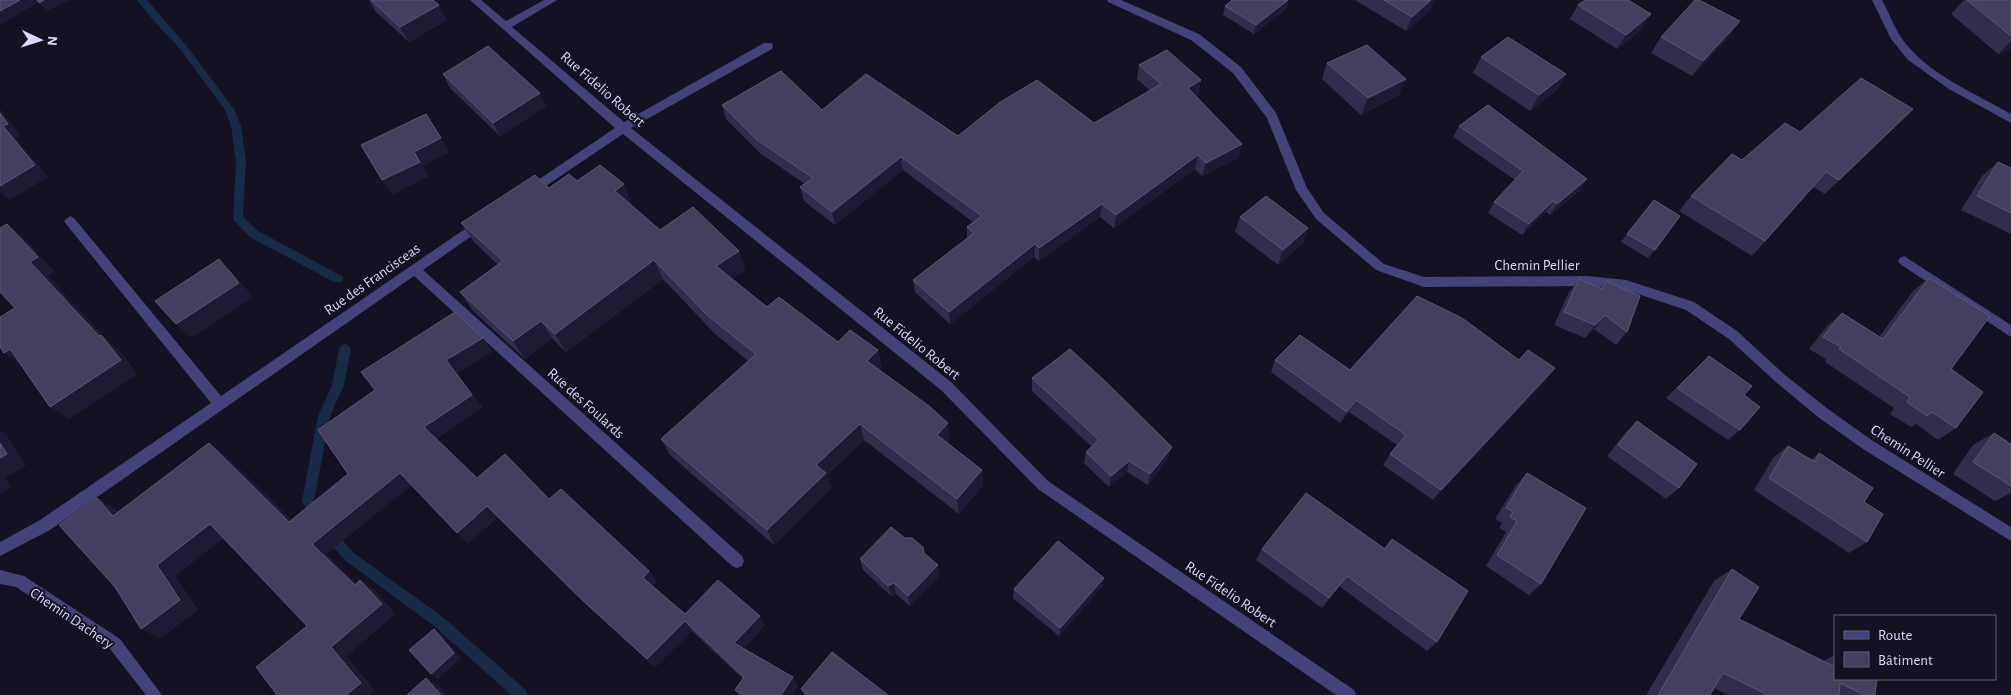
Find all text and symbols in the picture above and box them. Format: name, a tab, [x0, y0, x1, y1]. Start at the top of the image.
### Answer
north arrow	[15, 15, 65, 65]
text: N	[45, 35, 59, 46]
street label: Rue Fidelio Robert	[558, 49, 648, 130]
street label: Rue des Francisceas	[322, 241, 423, 318]
street label: Chemin Pellier	[1494, 258, 1580, 273]
street label: Rue Fidelio Robert	[871, 304, 963, 383]
street label: Rue des Foulards	[544, 365, 627, 442]
street label: Chemin Pellier	[1868, 422, 1948, 481]
street label: Rue Fidelio Robert	[1182, 558, 1279, 631]
street label: Chemin Dachery	[27, 585, 117, 652]
legend	[1834, 615, 1996, 680]
text: Route	[1878, 628, 1912, 643]
text: Bâtiment	[1878, 653, 1933, 668]

